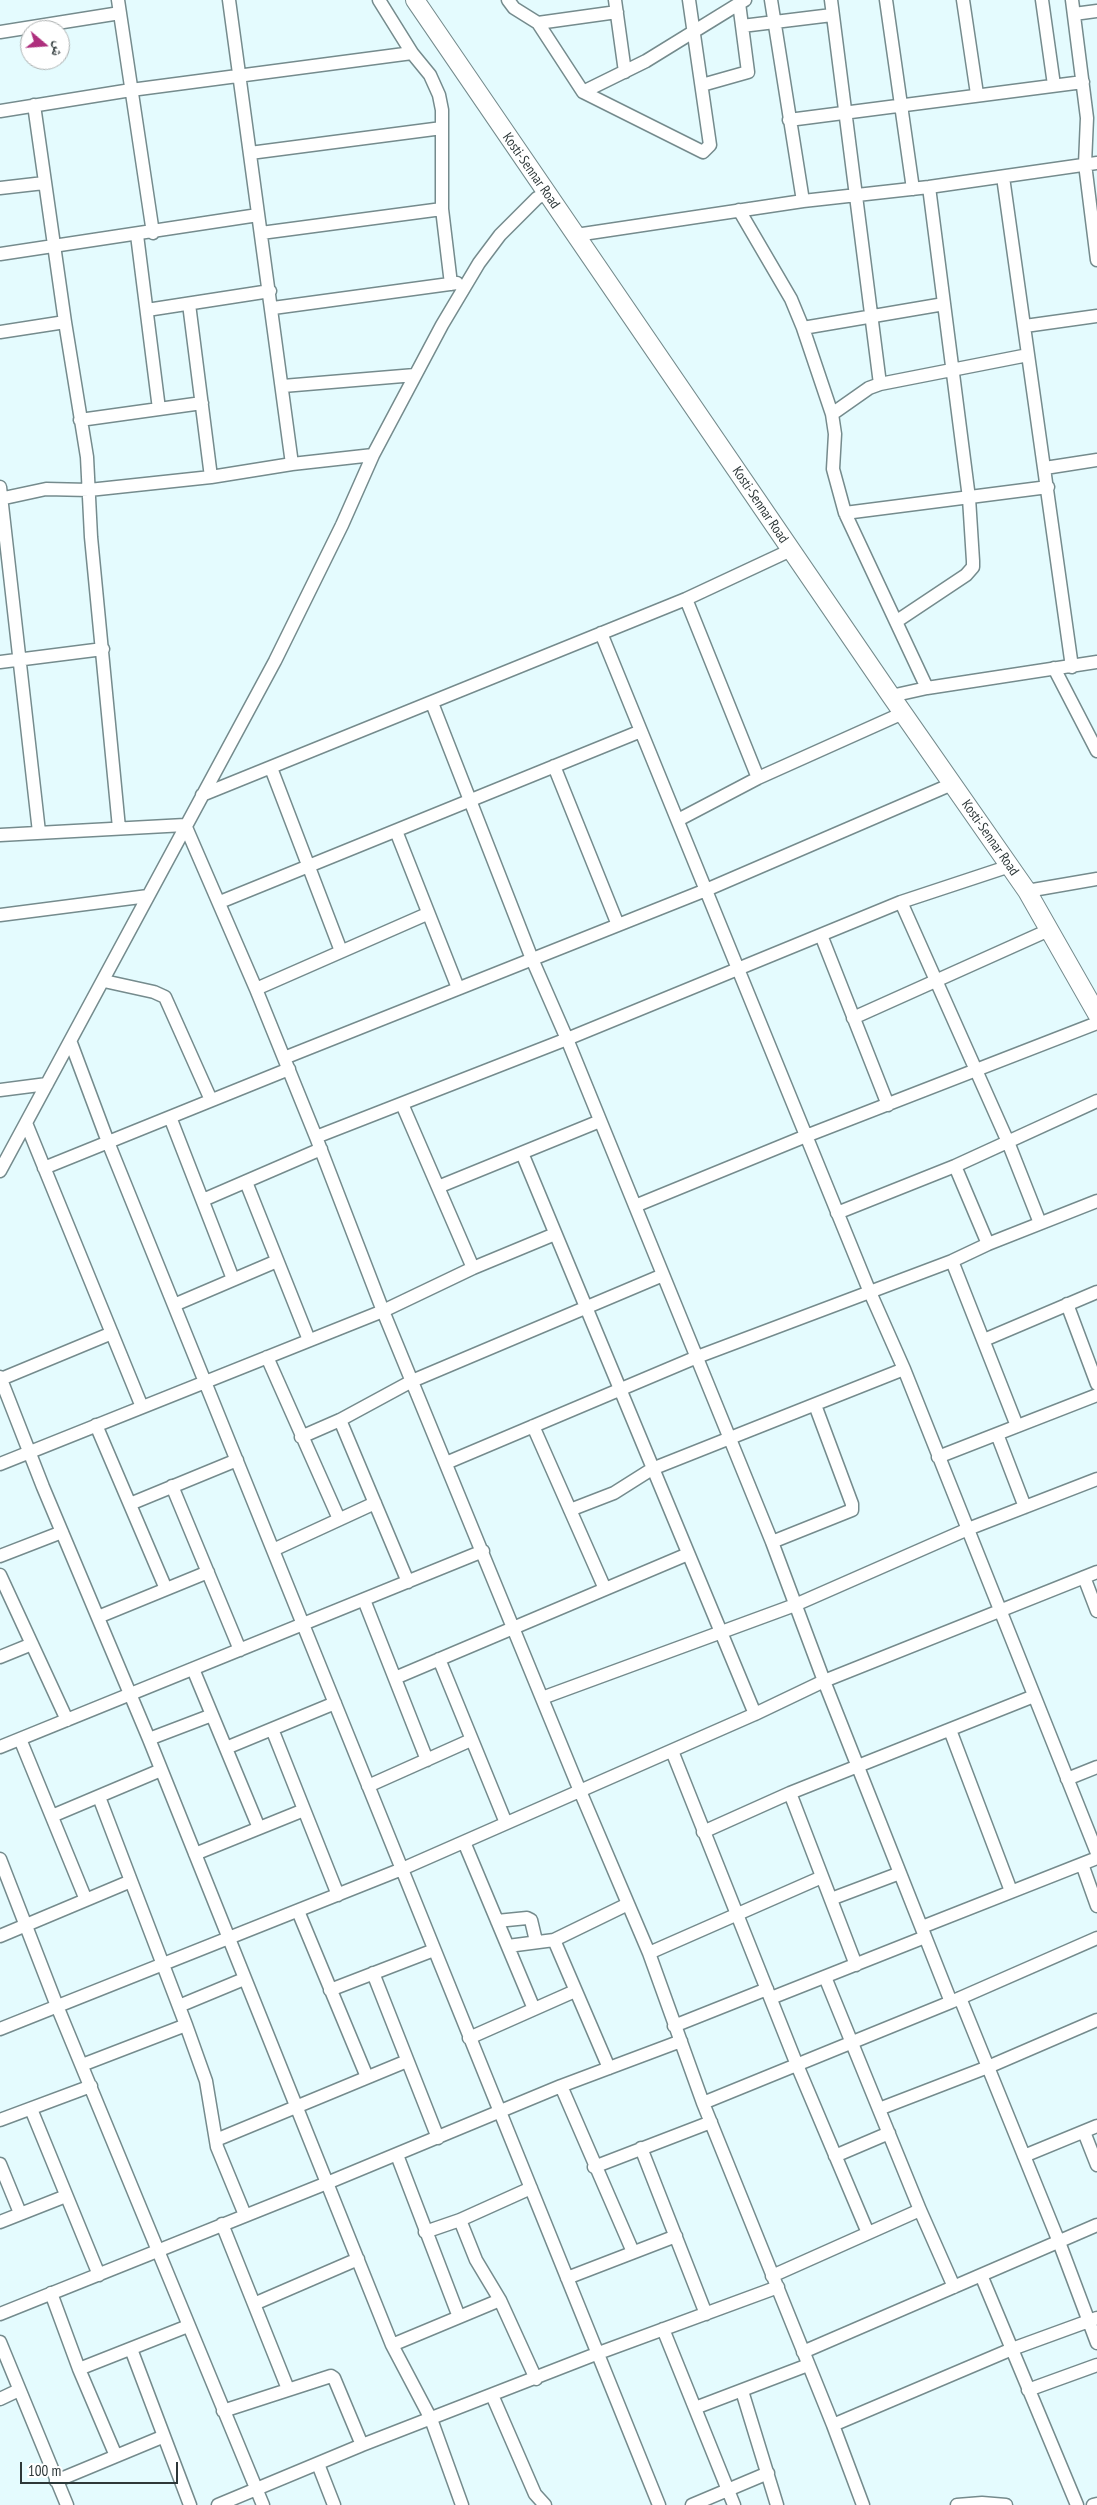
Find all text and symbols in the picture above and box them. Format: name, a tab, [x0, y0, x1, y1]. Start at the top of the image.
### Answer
north arrow	[20, 20, 70, 70]
text: ش	[47, 39, 69, 59]
street label: Kosti-Sennar Road	[499, 130, 563, 212]
street label: Kosti-Sennar Road	[728, 464, 792, 546]
street label: Kosti-Sennar Road	[958, 797, 1022, 879]
scale bar	[22, 2452, 180, 2484]
text: 100 m	[28, 2461, 61, 2480]

